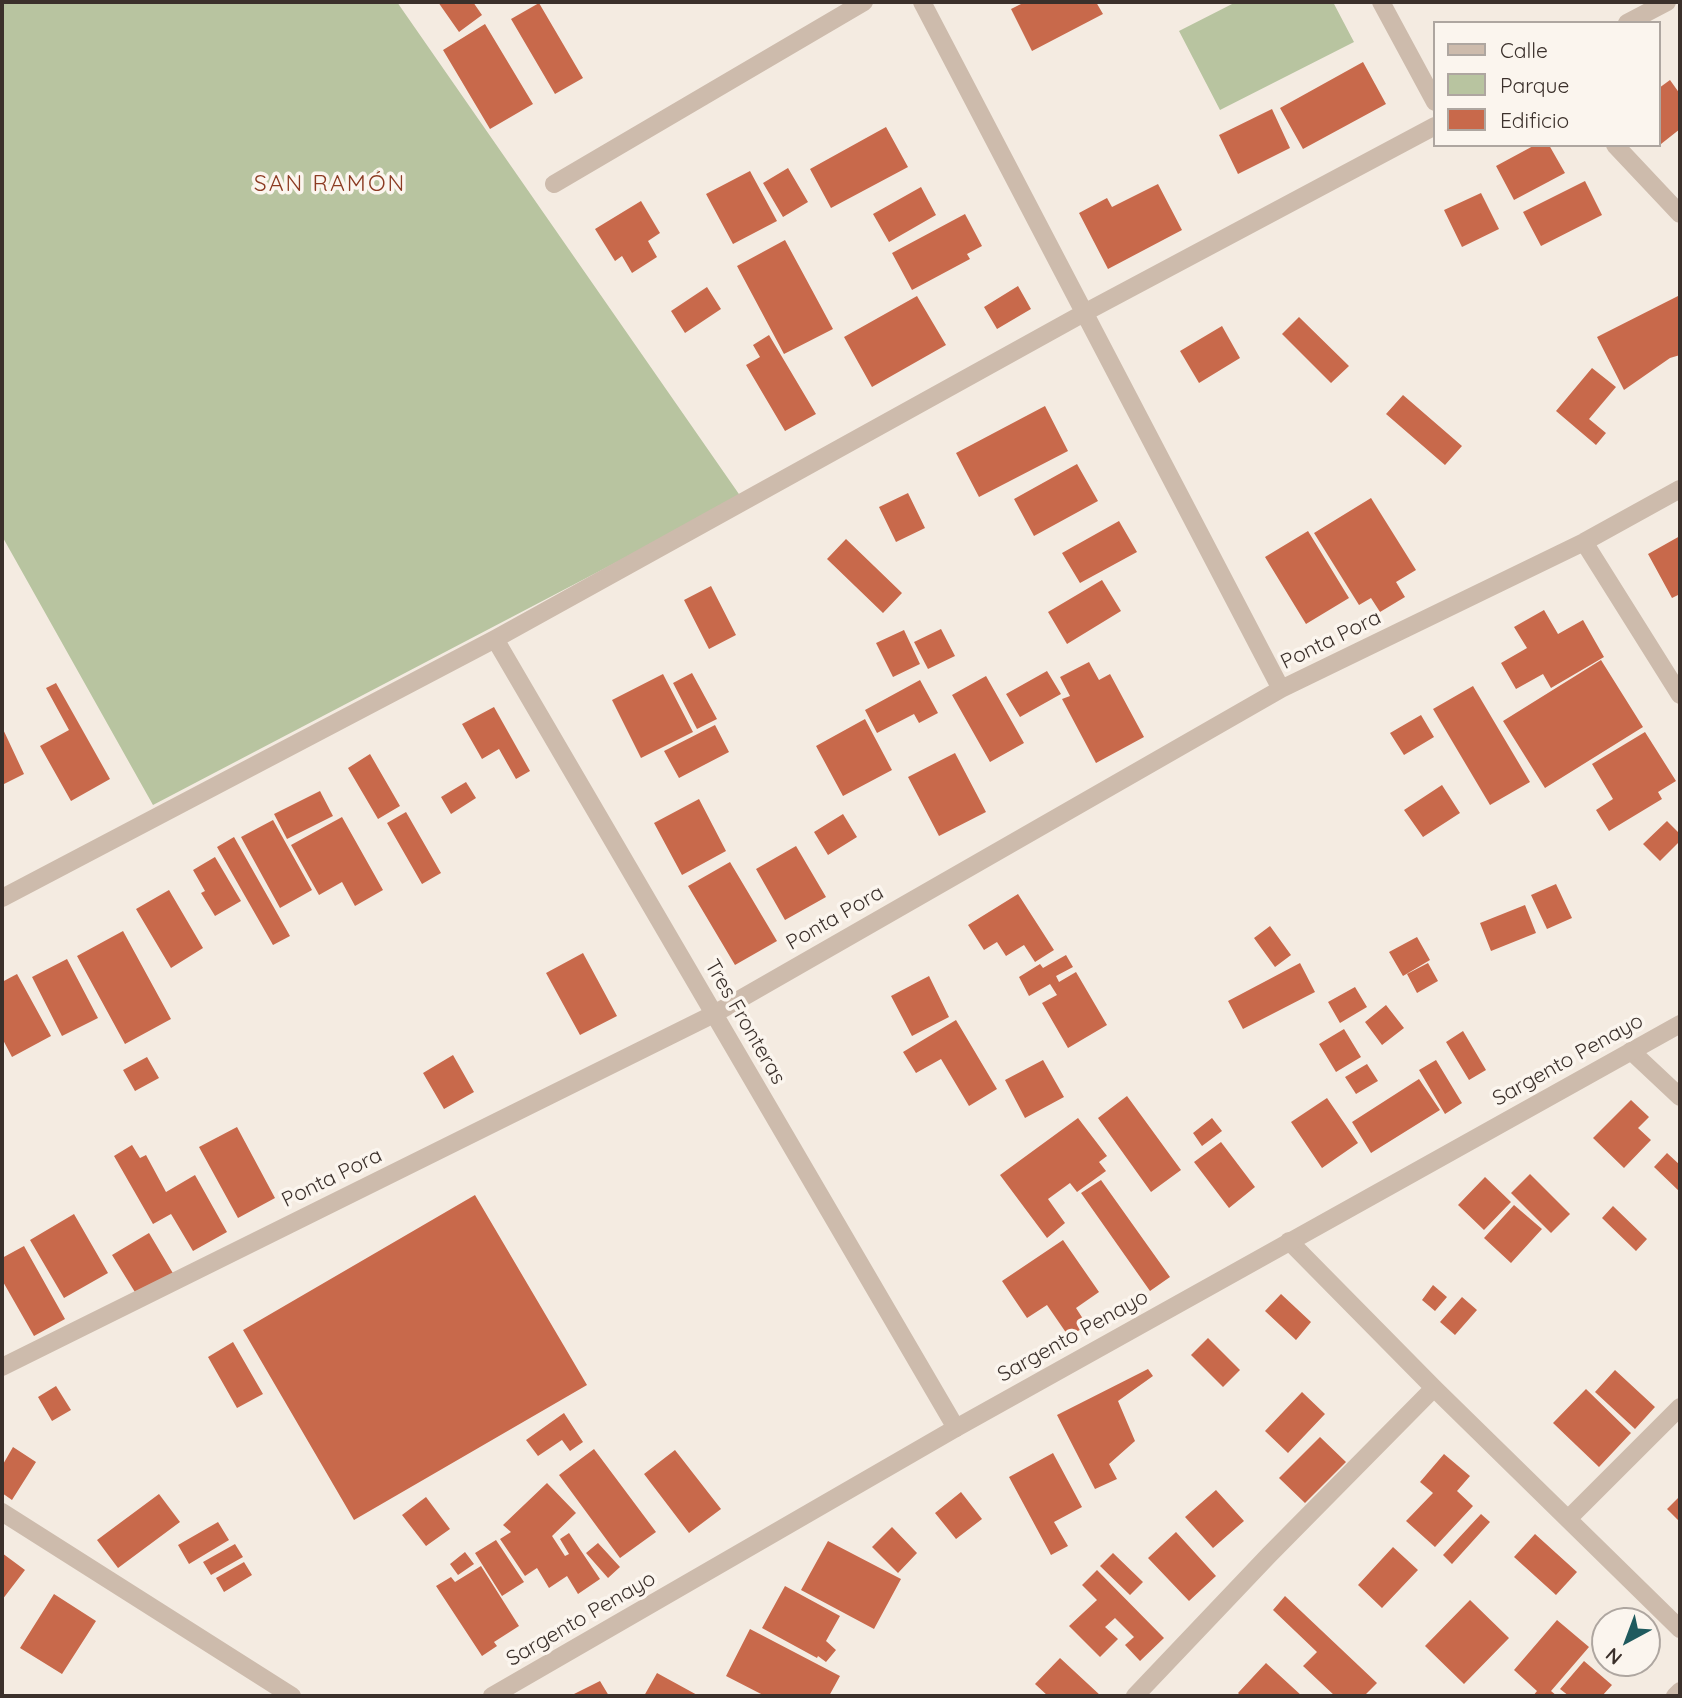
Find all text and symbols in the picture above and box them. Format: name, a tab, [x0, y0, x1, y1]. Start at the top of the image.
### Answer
legend	[1434, 21, 1661, 147]
text: Calle	[1500, 37, 1548, 63]
text: Parque	[1500, 72, 1569, 98]
text: Edificio	[1500, 107, 1569, 133]
district label: SAN RAMÓN	[255, 170, 405, 198]
street label: Ponta Pora	[1277, 605, 1385, 675]
street label: Ponta Pora	[782, 880, 888, 956]
street label: Tres Fronteras	[699, 955, 791, 1089]
street label: Sargento Penayo	[1488, 1008, 1648, 1112]
street label: Ponta Pora	[278, 1143, 386, 1213]
street label: Sargento Penayo	[993, 1284, 1153, 1388]
street label: Sargento Penayo	[502, 1566, 660, 1672]
north arrow	[1591, 1607, 1661, 1677]
text: N	[1600, 1643, 1627, 1670]

